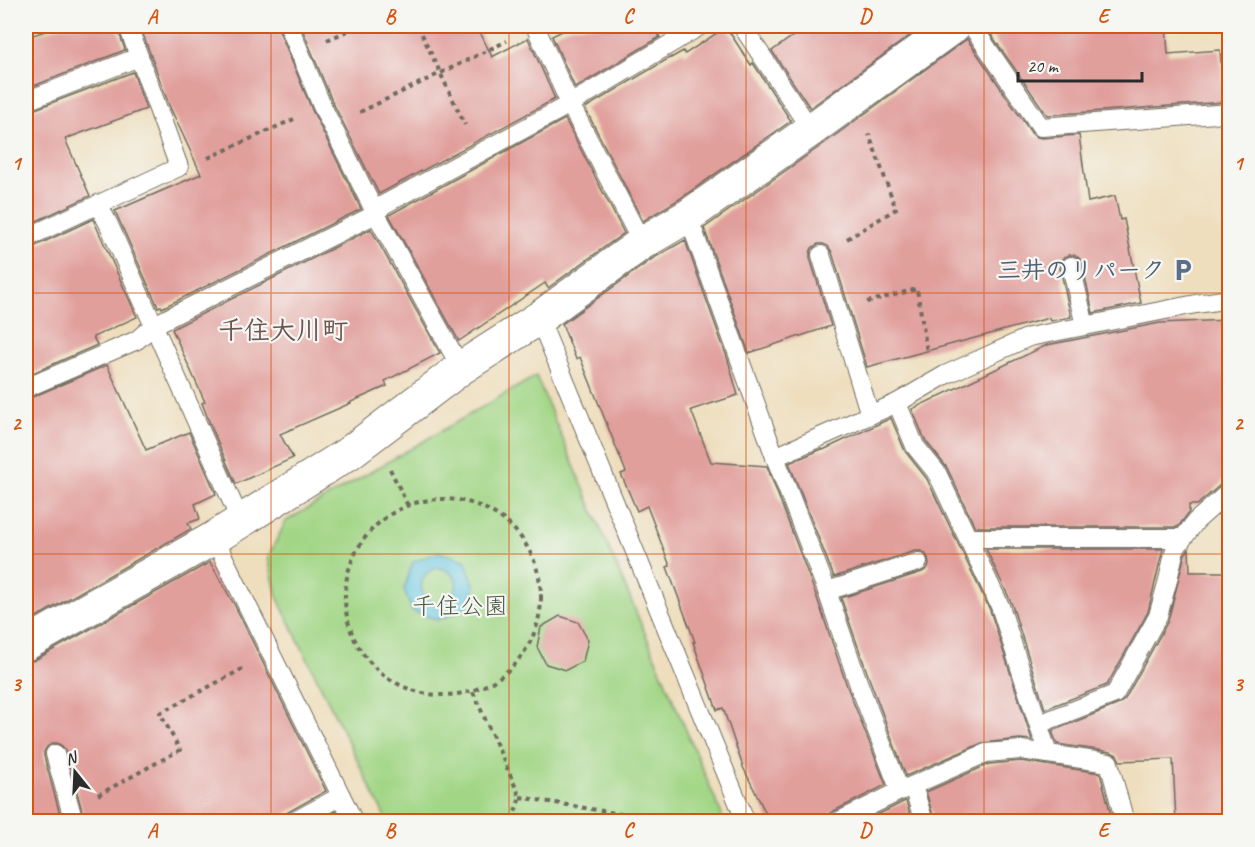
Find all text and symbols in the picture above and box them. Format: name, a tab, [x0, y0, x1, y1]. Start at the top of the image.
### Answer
text: A	[147, 4, 159, 29]
text: B	[385, 4, 397, 29]
text: C	[623, 4, 635, 29]
text: D	[859, 4, 873, 29]
text: E	[1098, 4, 1112, 29]
scale bar	[1018, 45, 1142, 83]
text: 20 m	[1027, 55, 1060, 77]
text: 1	[12, 151, 23, 176]
text: 1	[1234, 151, 1245, 176]
place label: 三井のリパーク	[997, 255, 1165, 285]
parking icon: 三井のリパーク	[1170, 257, 1196, 283]
district label: 千住大川町	[218, 314, 348, 347]
text: 2	[12, 411, 23, 436]
text: 2	[1234, 411, 1245, 436]
park label: 千住公園	[412, 591, 508, 621]
text: 3	[12, 672, 23, 697]
text: 3	[1234, 672, 1245, 697]
north arrow	[45, 742, 105, 802]
text: N	[63, 747, 81, 770]
text: A	[147, 818, 159, 843]
text: B	[385, 818, 397, 843]
text: C	[623, 818, 635, 843]
text: D	[859, 818, 873, 843]
text: E	[1098, 818, 1112, 843]

